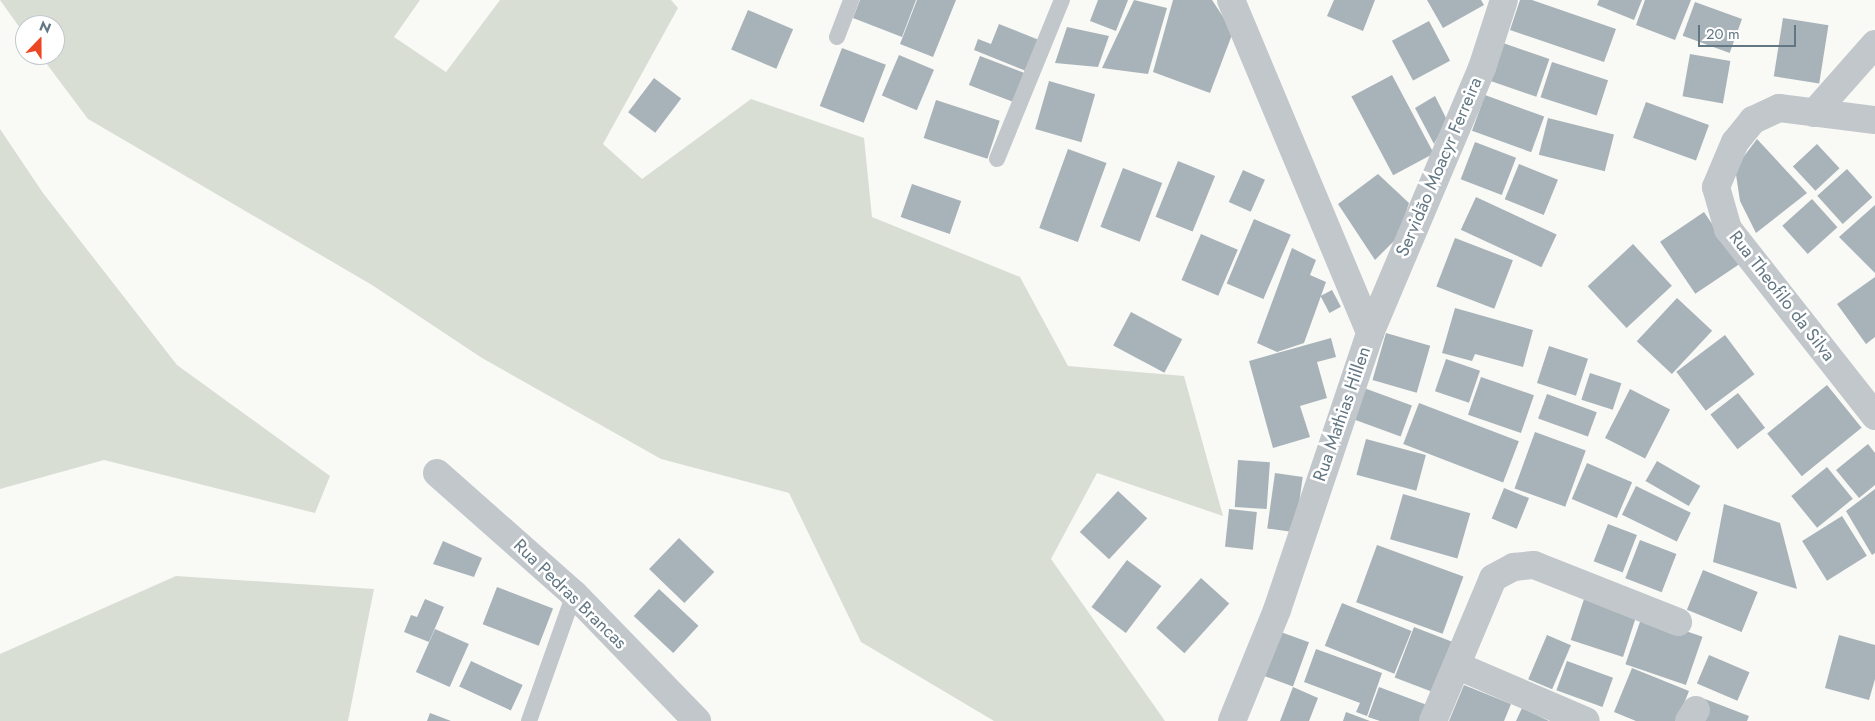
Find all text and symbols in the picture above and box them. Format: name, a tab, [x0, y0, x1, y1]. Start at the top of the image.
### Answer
north arrow	[15, 15, 65, 65]
scale bar	[1700, 15, 1798, 47]
text: N	[36, 16, 54, 38]
text: 20 m	[1706, 23, 1740, 45]
street label: Servidão Moacyr Ferreira	[1391, 74, 1487, 260]
street label: Rua Theofilo da Silva	[1724, 227, 1840, 365]
street label: Rua Mathias Hillen	[1309, 344, 1375, 484]
street label: Rua Pedras Brancas	[509, 535, 631, 653]

